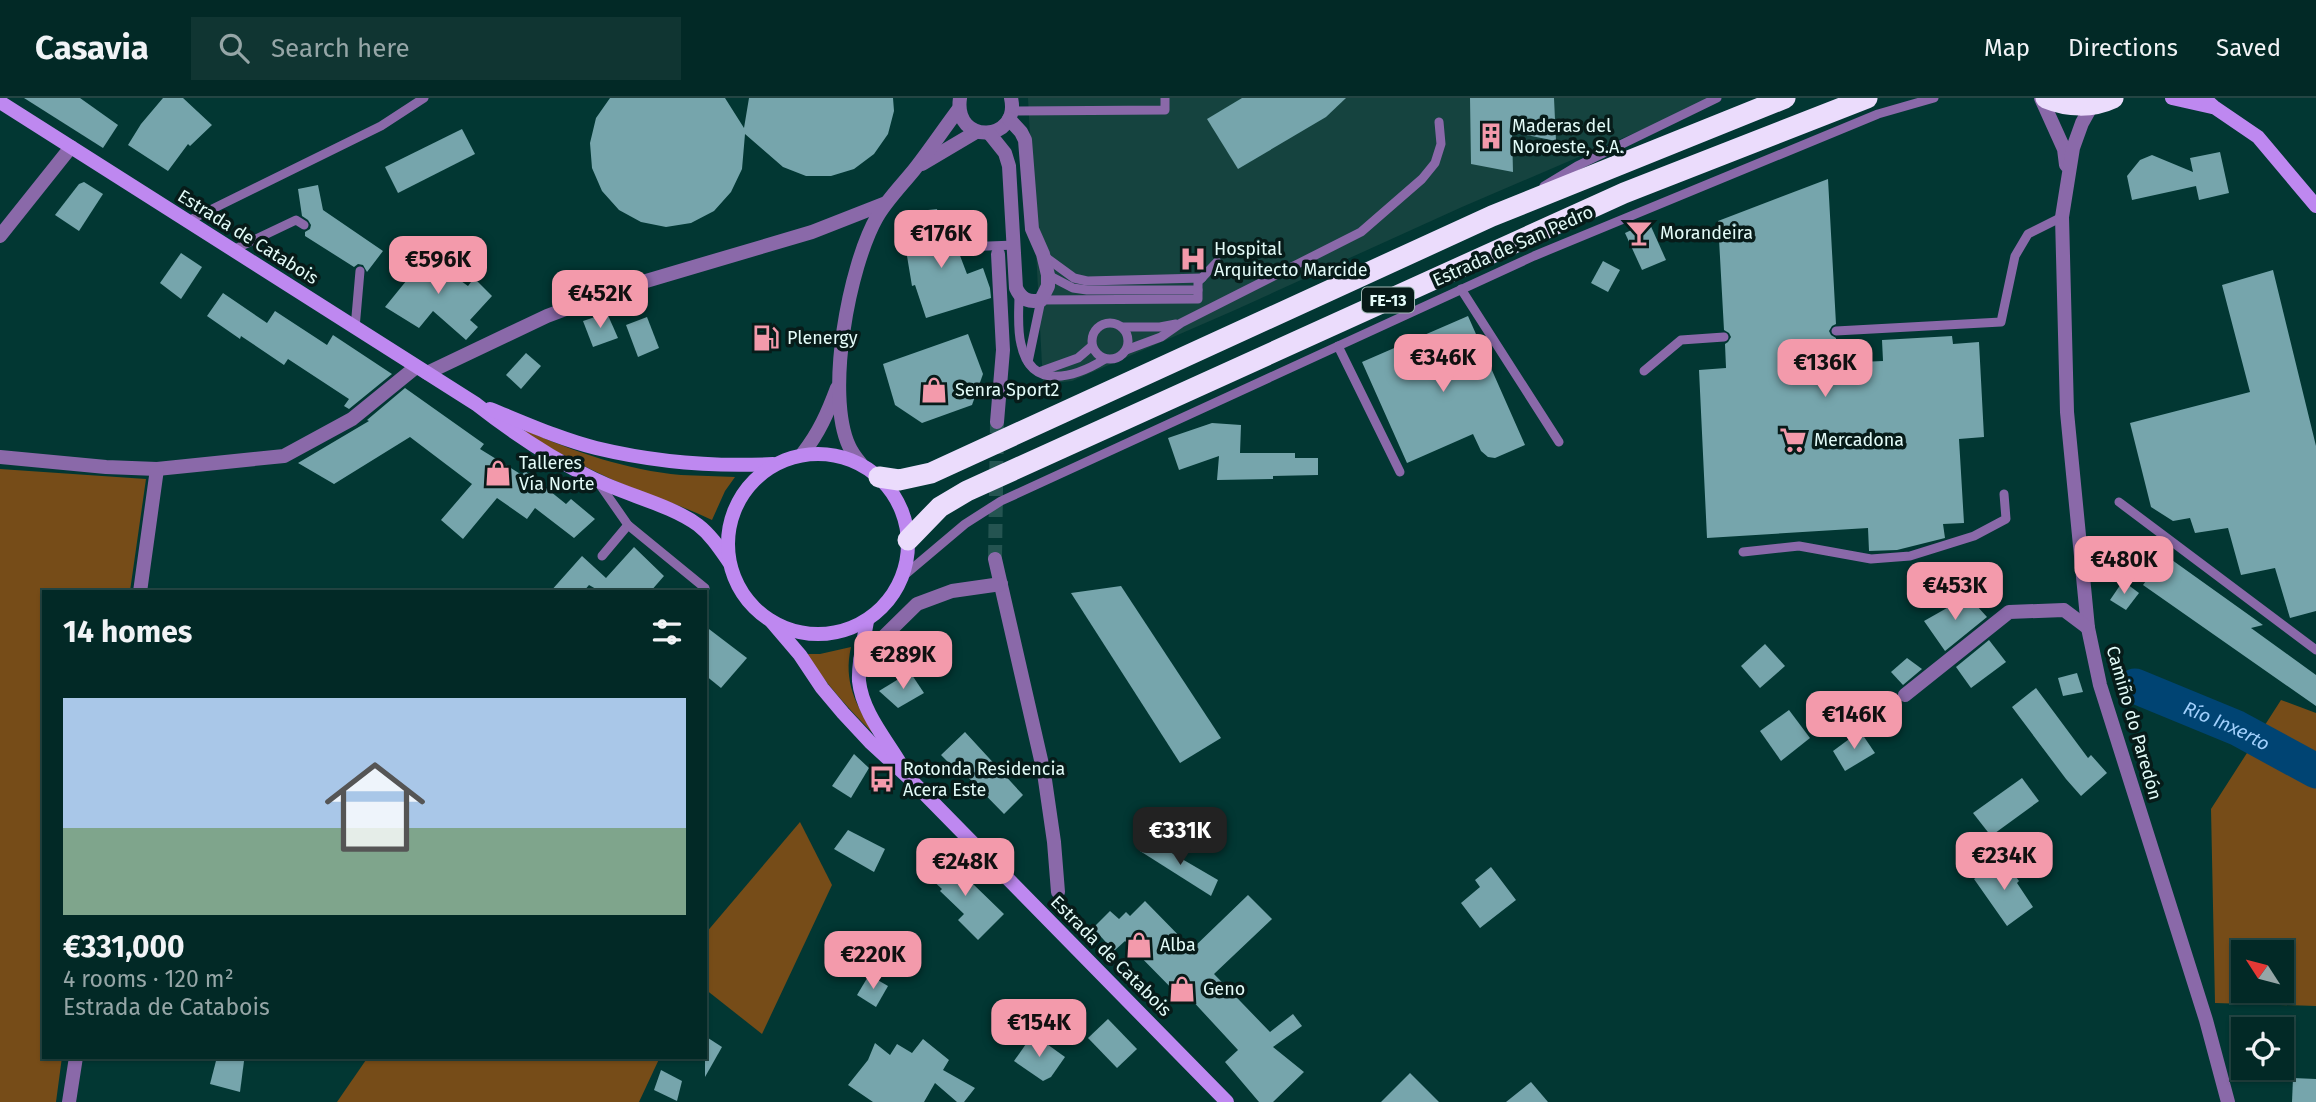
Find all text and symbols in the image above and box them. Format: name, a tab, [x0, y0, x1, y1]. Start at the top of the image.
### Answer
search box	[191, 17, 681, 80]
text: Casavia	[35, 28, 149, 68]
icon: search	[215, 29, 253, 67]
text: Search here	[271, 33, 410, 64]
text: Map	[1984, 34, 2030, 62]
text: Directions	[2068, 34, 2178, 62]
text: Saved	[2216, 34, 2281, 62]
place label: Maderas del Noroeste, S.A.	[1512, 115, 1624, 158]
building icon: Maderas del Noroeste, S.A.	[1476, 121, 1506, 151]
street label: Estrada de Catabois	[174, 185, 322, 289]
street label: Estrada de San Pedro	[1429, 201, 1597, 291]
pin: €176K	[892, 211, 990, 270]
bar icon: Morandeira	[1624, 218, 1654, 248]
text: €176K	[910, 219, 972, 247]
place label: Morandeira	[1660, 222, 1753, 244]
pin: €596K	[389, 236, 487, 296]
place label: Hospital Arquitecto Marcide	[1214, 238, 1368, 281]
hospital icon: Hospital Arquitecto Marcide	[1178, 244, 1208, 274]
text: €596K	[405, 245, 471, 273]
pin: €452K	[551, 271, 649, 330]
text: €452K	[568, 279, 632, 307]
road number: FE-13	[1362, 288, 1414, 312]
fuel station icon: Plenergy	[751, 323, 781, 353]
place label: Plenergy	[787, 327, 858, 349]
pin: €346K	[1394, 334, 1492, 394]
pin: €136K	[1776, 340, 1874, 399]
text: €346K	[1410, 343, 1476, 371]
text: €136K	[1793, 348, 1857, 376]
shop icon: Senra Sport2	[919, 375, 949, 405]
place label: Senra Sport2	[955, 379, 1060, 401]
supermarket icon: Mercadona	[1778, 425, 1808, 455]
place label: Mercadona	[1814, 429, 1904, 451]
place label: Talleres Vía Norte	[519, 452, 595, 495]
shop icon: Talleres Vía Norte	[483, 458, 513, 488]
pin: €480K	[2075, 536, 2173, 596]
text: €480K	[2090, 545, 2158, 573]
pin: €453K	[1906, 562, 2004, 622]
text: €453K	[1923, 571, 1987, 599]
icon: filters	[648, 613, 686, 651]
text: 14 homes	[63, 614, 192, 650]
pin: €289K	[854, 632, 952, 691]
text: €289K	[870, 640, 936, 668]
street label: Camiño do Paredón	[2101, 643, 2167, 803]
pin: €146K	[1805, 692, 1903, 751]
water label: Río Inxerto	[2180, 696, 2274, 755]
text: €146K	[1822, 700, 1886, 728]
icon: home	[312, 744, 438, 870]
place label: Rotonda Residencia Acera Este	[903, 758, 1065, 801]
bus stop icon: Rotonda Residencia Acera Este	[867, 764, 897, 794]
pin: €331K	[1131, 808, 1229, 867]
text: €331K	[1149, 816, 1211, 844]
pin: €234K	[1955, 832, 2053, 892]
pin: €248K	[916, 838, 1014, 898]
text: €234K	[1972, 841, 2036, 869]
text: €248K	[932, 847, 998, 875]
street label: Estrada de Catabois	[1046, 891, 1176, 1021]
text: €331,000	[63, 929, 185, 965]
shop icon: Alba	[1124, 930, 1154, 960]
pin: €220K	[824, 932, 922, 991]
place label: Alba	[1160, 934, 1196, 956]
text: €220K	[840, 940, 906, 968]
north arrow	[2231, 940, 2294, 1003]
map controls	[2231, 940, 2294, 1080]
text: 4 rooms · 120 m²	[63, 965, 234, 993]
shop icon: Geno	[1167, 974, 1197, 1004]
place label: Geno	[1203, 978, 1245, 1000]
text: Estrada de Catabois	[63, 993, 270, 1021]
pin: €154K	[990, 1000, 1088, 1059]
text: €154K	[1007, 1008, 1071, 1036]
button: locate	[2231, 1017, 2294, 1080]

